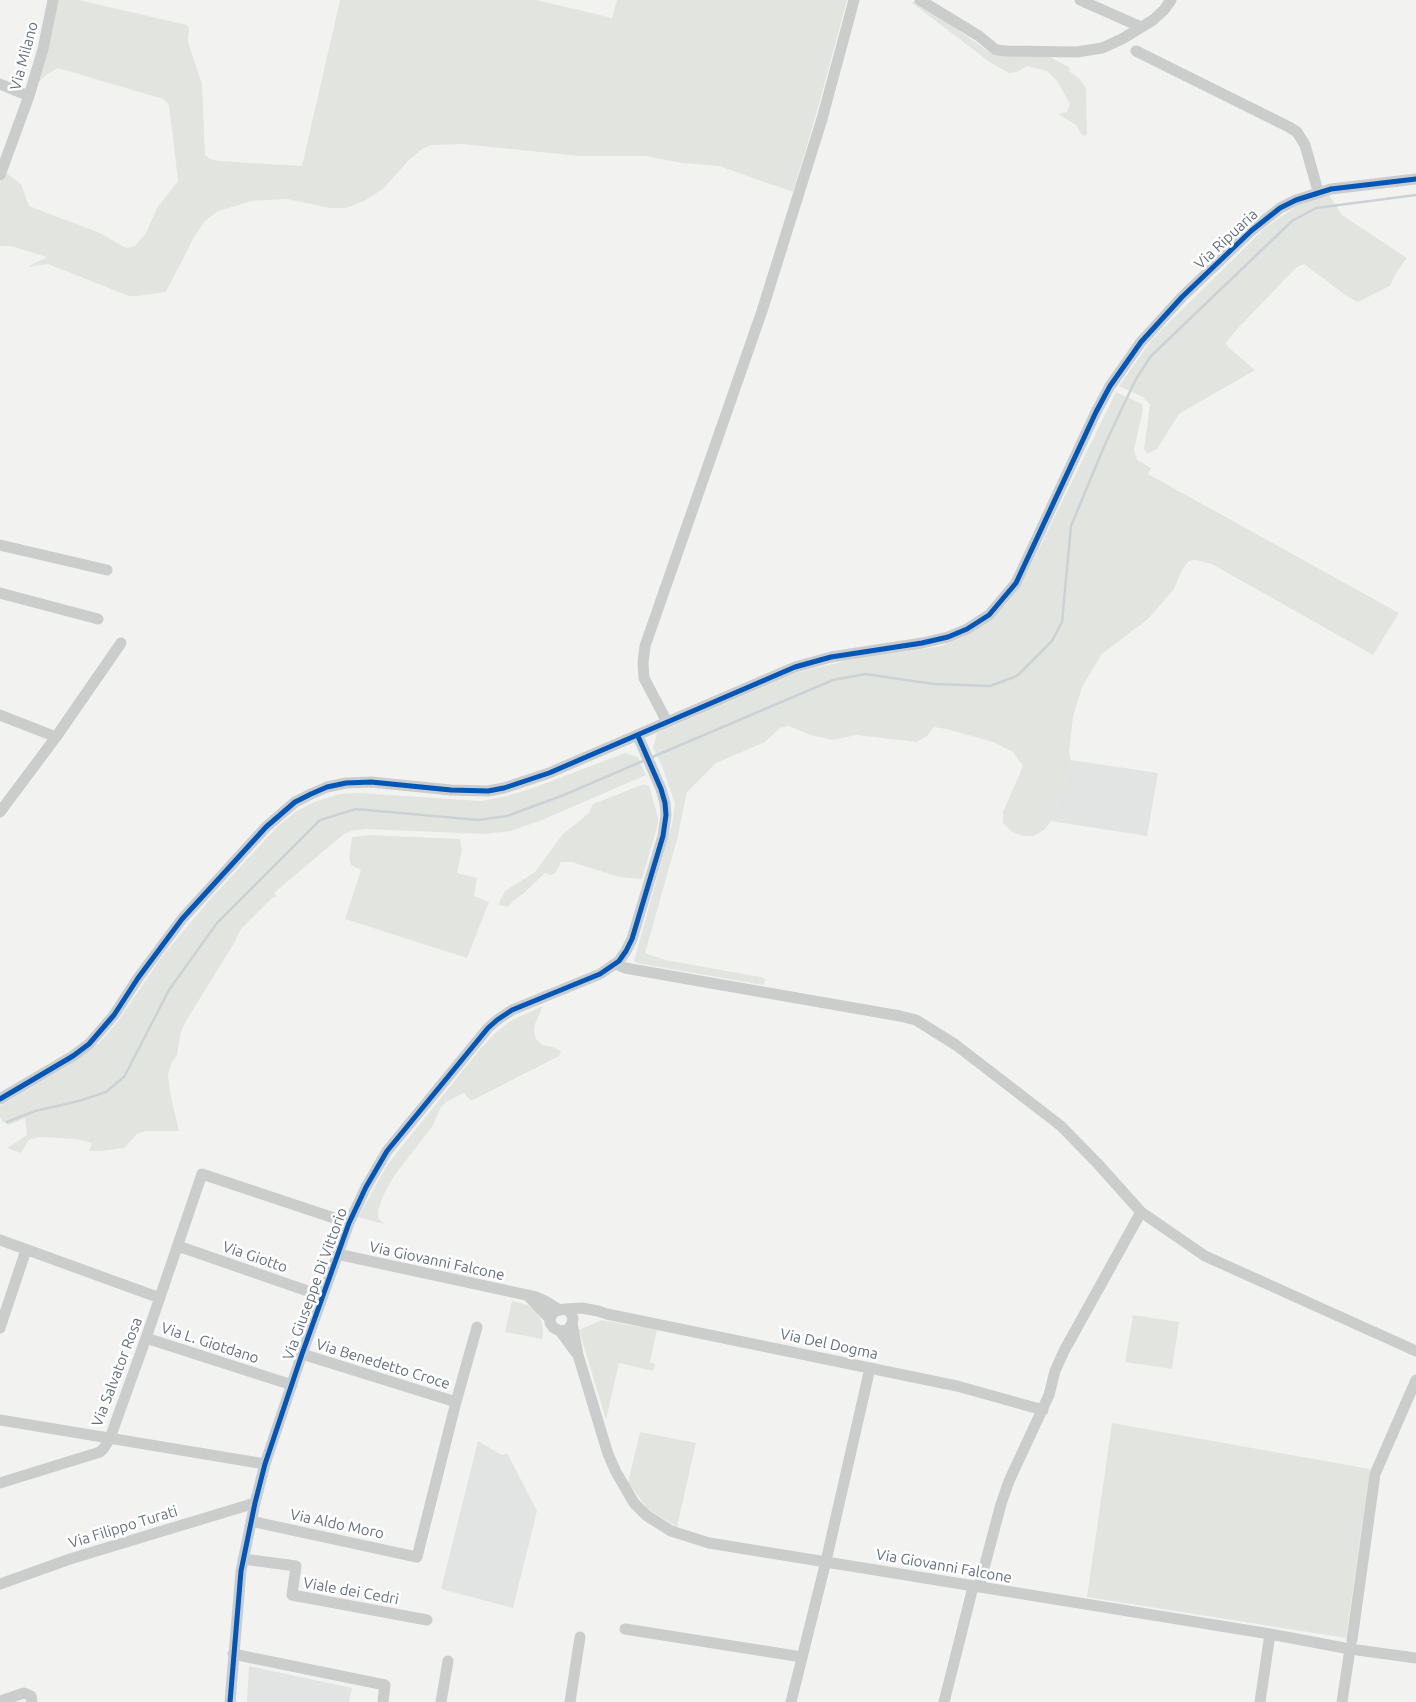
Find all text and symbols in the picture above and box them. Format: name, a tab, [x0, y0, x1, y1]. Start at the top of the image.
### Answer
street label: Via Milano	[6, 20, 42, 92]
street label: Via Ripuaria	[1191, 205, 1261, 273]
street label: Via Giuseppe Di Vittorio	[279, 1205, 351, 1363]
street label: Via Giotto	[220, 1237, 290, 1277]
street label: Via Giovanni Falcone	[368, 1238, 506, 1284]
street label: Via Salvator Rosa	[88, 1315, 146, 1429]
street label: Via L. Giotdano	[159, 1319, 261, 1367]
street label: Via Del Dogma	[778, 1325, 880, 1363]
street label: Via Benedetto Croce	[314, 1335, 452, 1393]
street label: Via Filippo Turati	[66, 1502, 180, 1552]
street label: Via Aldo Moro	[288, 1505, 386, 1543]
street label: Via Giovanni Falcone	[875, 1545, 1013, 1587]
street label: Viale dei Cedri	[302, 1574, 400, 1608]

